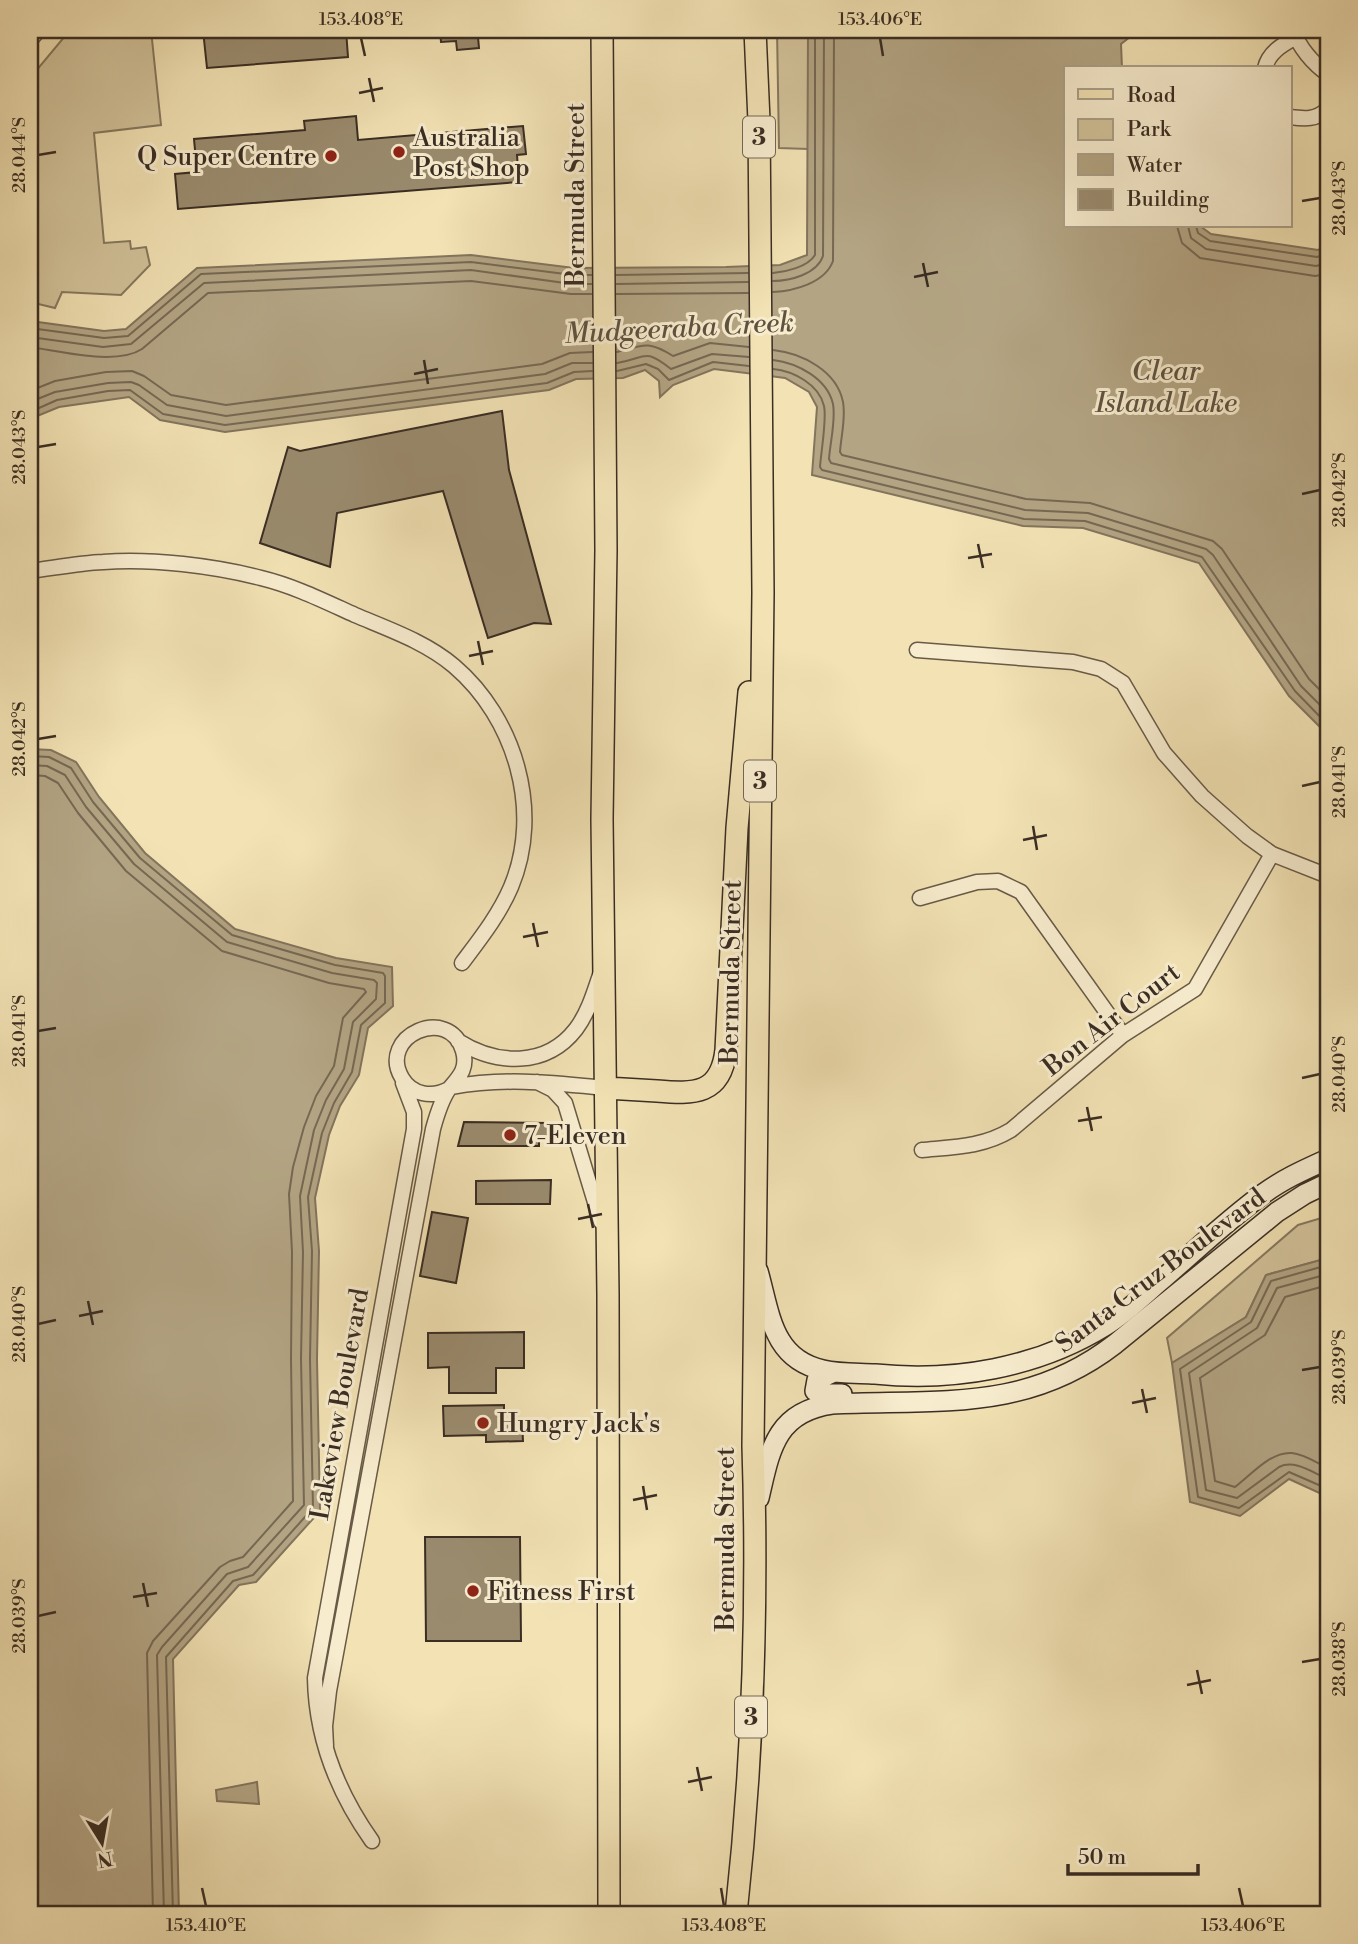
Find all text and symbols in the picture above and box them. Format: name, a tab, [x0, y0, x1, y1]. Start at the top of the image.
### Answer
text: 153.408°E	[319, 8, 403, 31]
text: 153.406°E	[838, 8, 922, 31]
legend	[1064, 66, 1292, 228]
text: Road	[1127, 83, 1176, 109]
street label: Bermuda Street	[560, 103, 592, 288]
text: 28.044°S	[8, 117, 31, 193]
road number: 3	[743, 117, 775, 158]
text: Park	[1127, 117, 1172, 143]
place label: Australia Post Shop	[412, 122, 530, 184]
place label: Q Super Centre	[137, 141, 317, 173]
marker: Australia Post Shop	[391, 144, 407, 160]
marker: Q Super Centre	[323, 148, 339, 164]
text: Water	[1126, 153, 1182, 179]
text: 28.043°S	[1328, 161, 1351, 235]
text: Building	[1126, 187, 1209, 213]
water label: Mudgeeraba Creek	[563, 305, 795, 352]
water label: Clear Island Lake	[1094, 354, 1237, 421]
text: 28.043°S	[8, 410, 31, 484]
text: 28.042°S	[1328, 452, 1351, 528]
text: 28.042°S	[8, 701, 31, 777]
text: 28.041°S	[1328, 746, 1351, 818]
road number: 3	[744, 760, 776, 802]
street label: Bermuda Street	[713, 879, 749, 1066]
street label: Bon Air Court	[1036, 956, 1187, 1084]
text: 28.041°S	[8, 995, 31, 1067]
text: 28.040°S	[1328, 1036, 1351, 1112]
place label: 7-Eleven	[524, 1120, 626, 1152]
marker: 7-Eleven	[502, 1127, 518, 1143]
street label: Santa Cruz Boulevard	[1049, 1181, 1272, 1360]
text: 28.040°S	[8, 1286, 31, 1362]
street label: Lakeview Boulevard	[304, 1286, 376, 1523]
text: 28.039°S	[1328, 1329, 1351, 1405]
place label: Hungry Jack's	[497, 1408, 661, 1440]
marker: Hungry Jack's	[475, 1415, 491, 1431]
street label: Bermuda Street	[710, 1447, 742, 1632]
place label: Fitness First	[487, 1576, 635, 1608]
text: 28.039°S	[8, 1578, 31, 1654]
marker: Fitness First	[465, 1583, 481, 1599]
text: 28.038°S	[1328, 1621, 1351, 1697]
road number: 3	[735, 1696, 767, 1737]
north arrow	[66, 1808, 136, 1878]
scale bar	[1068, 1832, 1197, 1876]
text: N	[95, 1845, 115, 1872]
text: 50 m	[1078, 1845, 1126, 1871]
text: 153.410°E	[166, 1914, 246, 1937]
text: 153.408°E	[682, 1914, 766, 1937]
text: 153.406°E	[1201, 1914, 1285, 1937]

